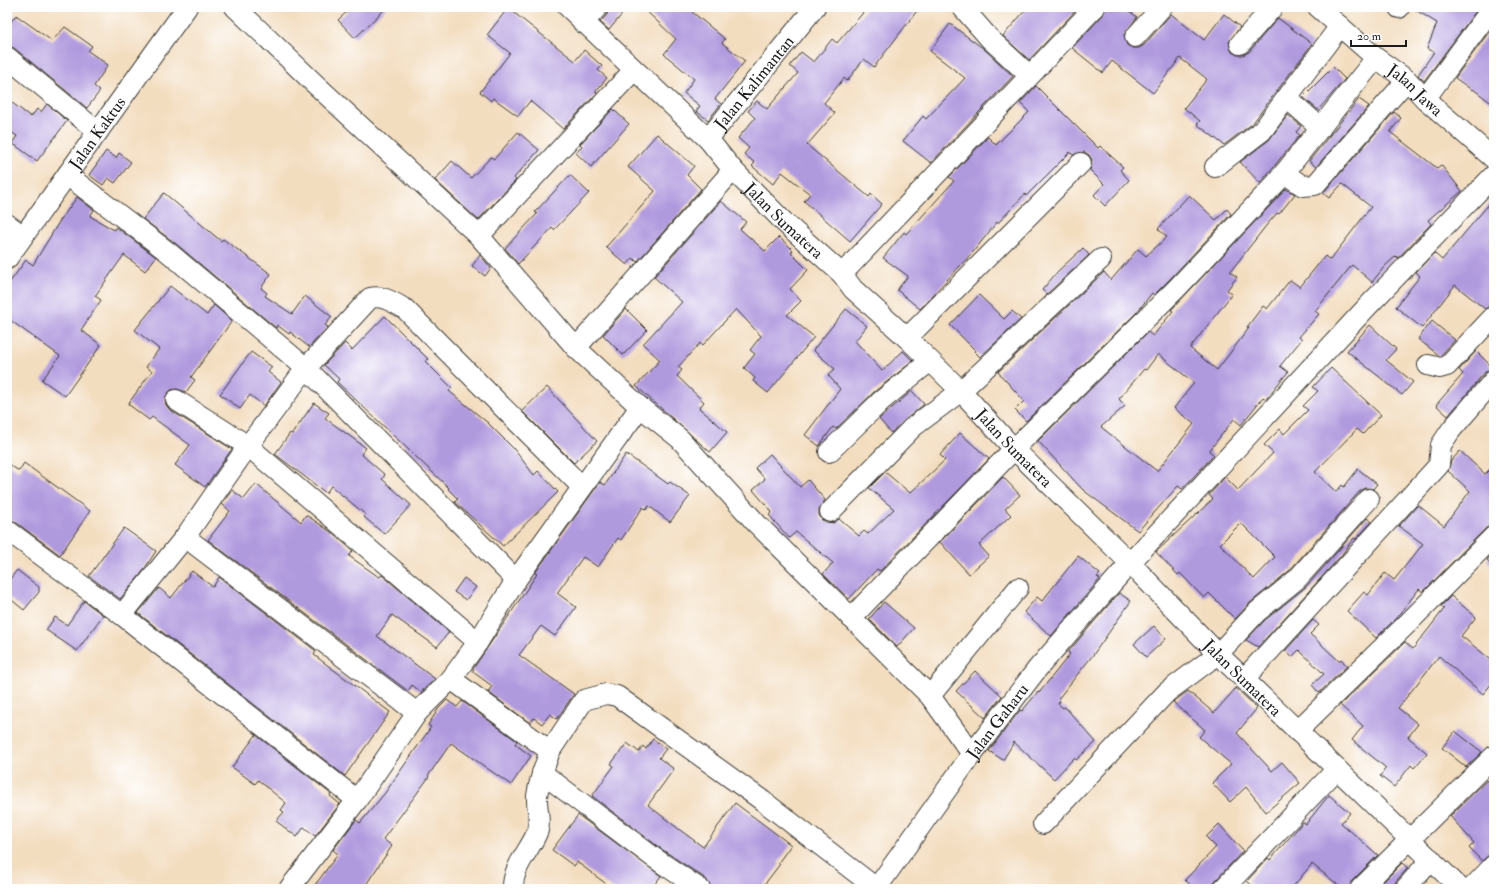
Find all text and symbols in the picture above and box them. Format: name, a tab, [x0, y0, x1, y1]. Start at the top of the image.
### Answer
scale bar	[1351, 22, 1406, 48]
text: 20 m	[1357, 29, 1382, 44]
street label: Jalan Kalimantan	[709, 31, 799, 135]
street label: Jalan Jawa	[1382, 59, 1448, 121]
street label: Jalan Kaktus	[63, 92, 130, 175]
street label: Jalan Sumatera	[739, 177, 829, 264]
street label: Jalan Sumatera	[970, 403, 1058, 492]
street label: Jalan Sumatera	[1197, 634, 1287, 721]
street label: Jalan Gaharu	[961, 679, 1033, 764]

